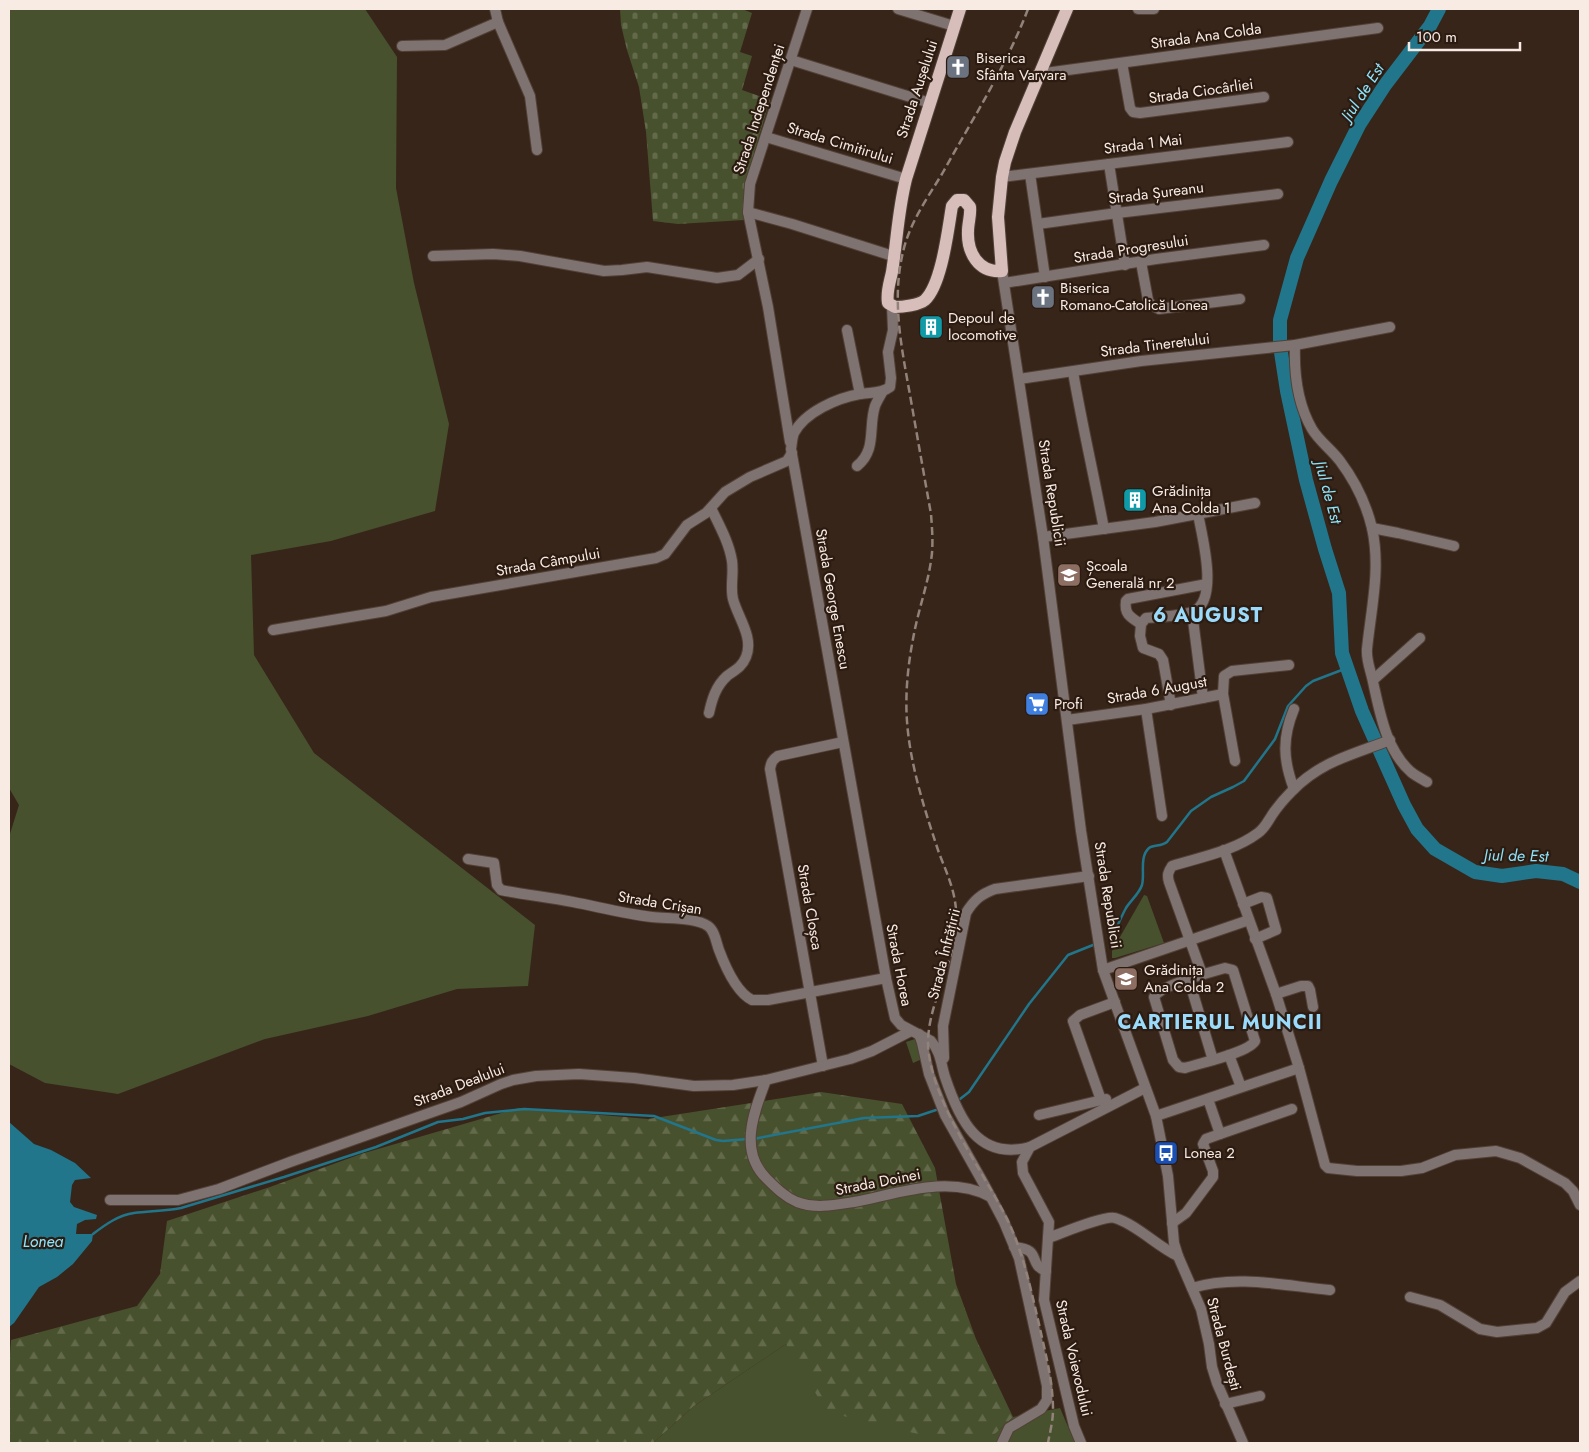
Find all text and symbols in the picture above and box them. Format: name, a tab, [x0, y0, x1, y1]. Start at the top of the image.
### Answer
street label: Strada Ana Colda	[1149, 17, 1263, 55]
scale bar	[1409, 20, 1520, 52]
text: 100 m	[1416, 26, 1457, 48]
street label: Strada Aușelului	[891, 37, 943, 141]
street label: Strada Independenței	[728, 41, 790, 177]
place label: Biserica Sfânta Varvara	[976, 47, 1066, 86]
church icon: Biserica Sfânta Varvara	[945, 54, 971, 80]
water label: Jiul de Est	[1334, 58, 1390, 128]
street label: Strada Ciocârliei	[1147, 73, 1255, 109]
street label: Strada Cimitirului	[784, 116, 896, 170]
street label: Strada 1 Mai	[1102, 128, 1184, 160]
street label: Strada Șureanu	[1107, 176, 1205, 210]
street label: Strada Progresului	[1072, 229, 1190, 269]
place label: Biserica Romano-Catolică Lonea	[1060, 277, 1208, 316]
church icon: Biserica Romano-Catolică Lonea	[1030, 284, 1056, 310]
place label: Depoul de locomotive	[948, 307, 1017, 346]
building icon: Depoul de locomotive	[918, 314, 944, 340]
street label: Strada Tineretului	[1099, 327, 1211, 363]
street label: Strada Republicii	[1033, 438, 1071, 548]
water label: Jiul de Est	[1308, 455, 1348, 527]
place label: Grădinița Ana Colda 1	[1152, 480, 1230, 519]
building icon: Grădinița Ana Colda 1	[1122, 487, 1148, 513]
street label: Strada George Enescu	[810, 527, 856, 671]
street label: Strada Câmpului	[494, 542, 602, 582]
place label: Școala Generală nr 2	[1086, 555, 1175, 594]
school or university icon: Școala Generală nr 2	[1056, 562, 1082, 588]
district label: 6 AUGUST	[1153, 601, 1263, 630]
street label: Strada 6 August	[1105, 670, 1209, 710]
supermarket icon: Profi	[1024, 691, 1050, 717]
place label: Profi	[1054, 693, 1083, 715]
street label: Strada Republicii	[1089, 840, 1127, 950]
water label: Jiul de Est	[1481, 843, 1550, 868]
street label: Strada Cloșca	[792, 862, 828, 952]
street label: Strada Crișan	[616, 885, 704, 921]
street label: Strada Înfrățirii	[922, 906, 966, 1002]
street label: Strada Horea	[880, 922, 918, 1008]
place label: Grădinița Ana Colda 2	[1144, 959, 1224, 998]
school or university icon: Grădinița Ana Colda 2	[1113, 966, 1139, 992]
district label: CARTIERUL MUNCII	[1117, 1008, 1323, 1037]
street label: Strada Dealului	[410, 1058, 508, 1112]
bus stop icon: Lonea 2	[1153, 1140, 1179, 1166]
place label: Lonea 2	[1184, 1142, 1235, 1164]
street label: Strada Doinei	[834, 1163, 922, 1201]
water label: Lonea	[23, 1230, 63, 1253]
street label: Strada Burdești	[1201, 1295, 1247, 1393]
street label: Strada Voievodului	[1050, 1298, 1098, 1418]

